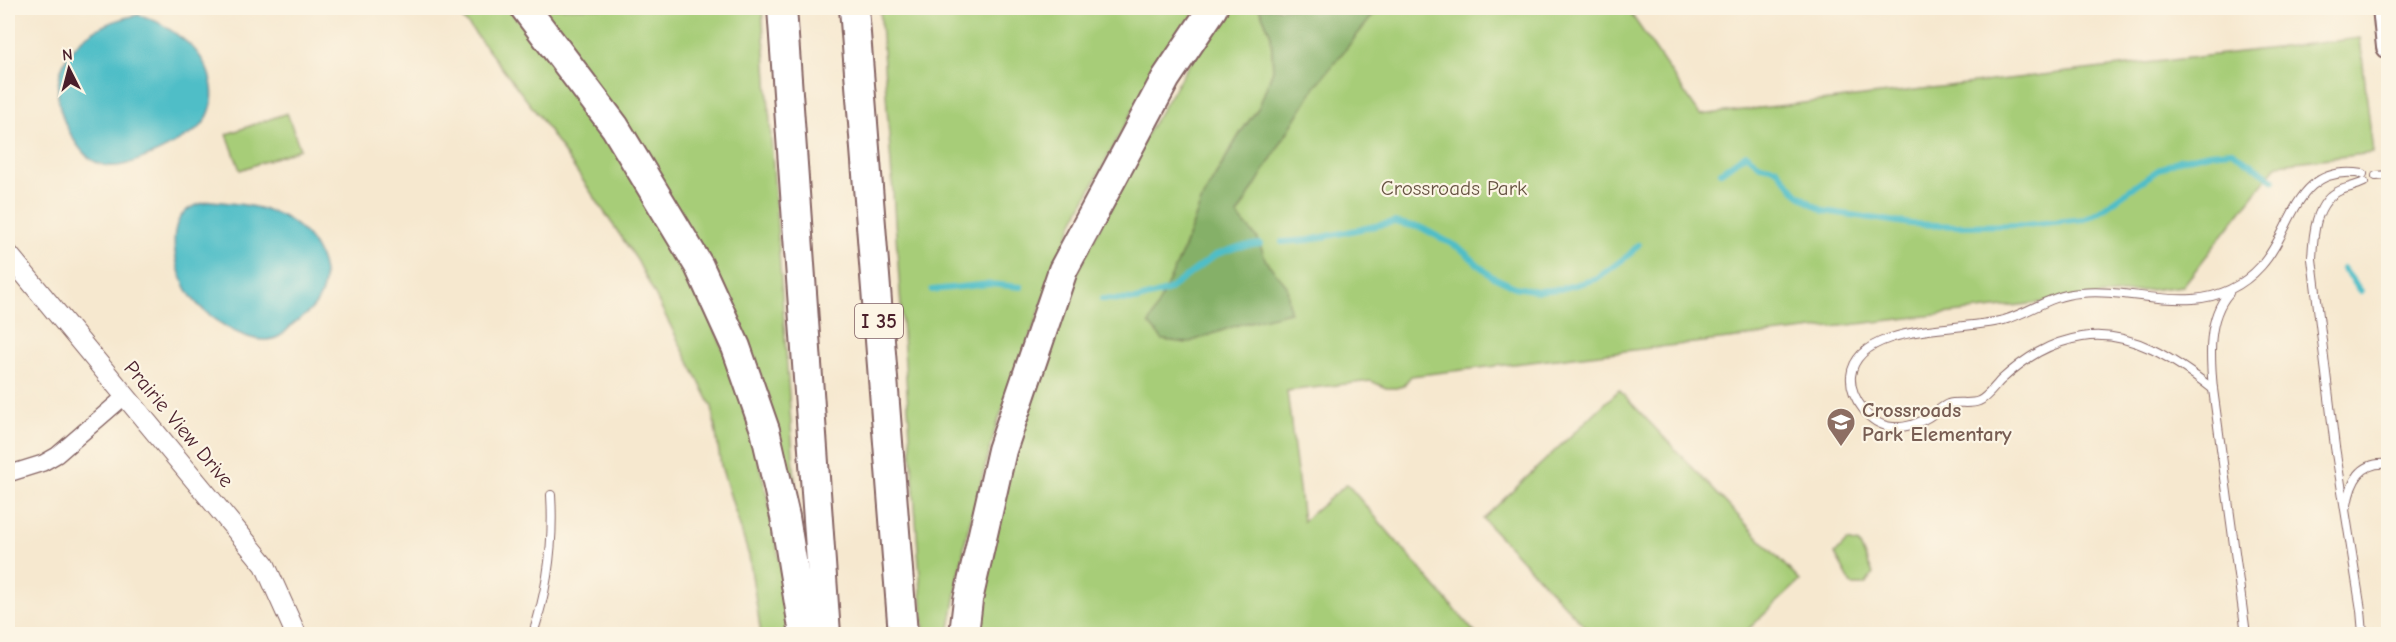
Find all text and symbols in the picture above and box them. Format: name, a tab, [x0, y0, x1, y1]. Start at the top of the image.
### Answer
north arrow	[39, 39, 99, 99]
text: N	[61, 46, 74, 65]
park label: Crossroads Park	[1381, 176, 1527, 200]
road number: I 35	[855, 304, 903, 338]
street label: Prairie View Drive	[119, 356, 239, 492]
place label: Crossroads Park Elementary	[1862, 398, 2012, 446]
school or university icon: Crossroads Park Elementary	[1825, 406, 1857, 448]

